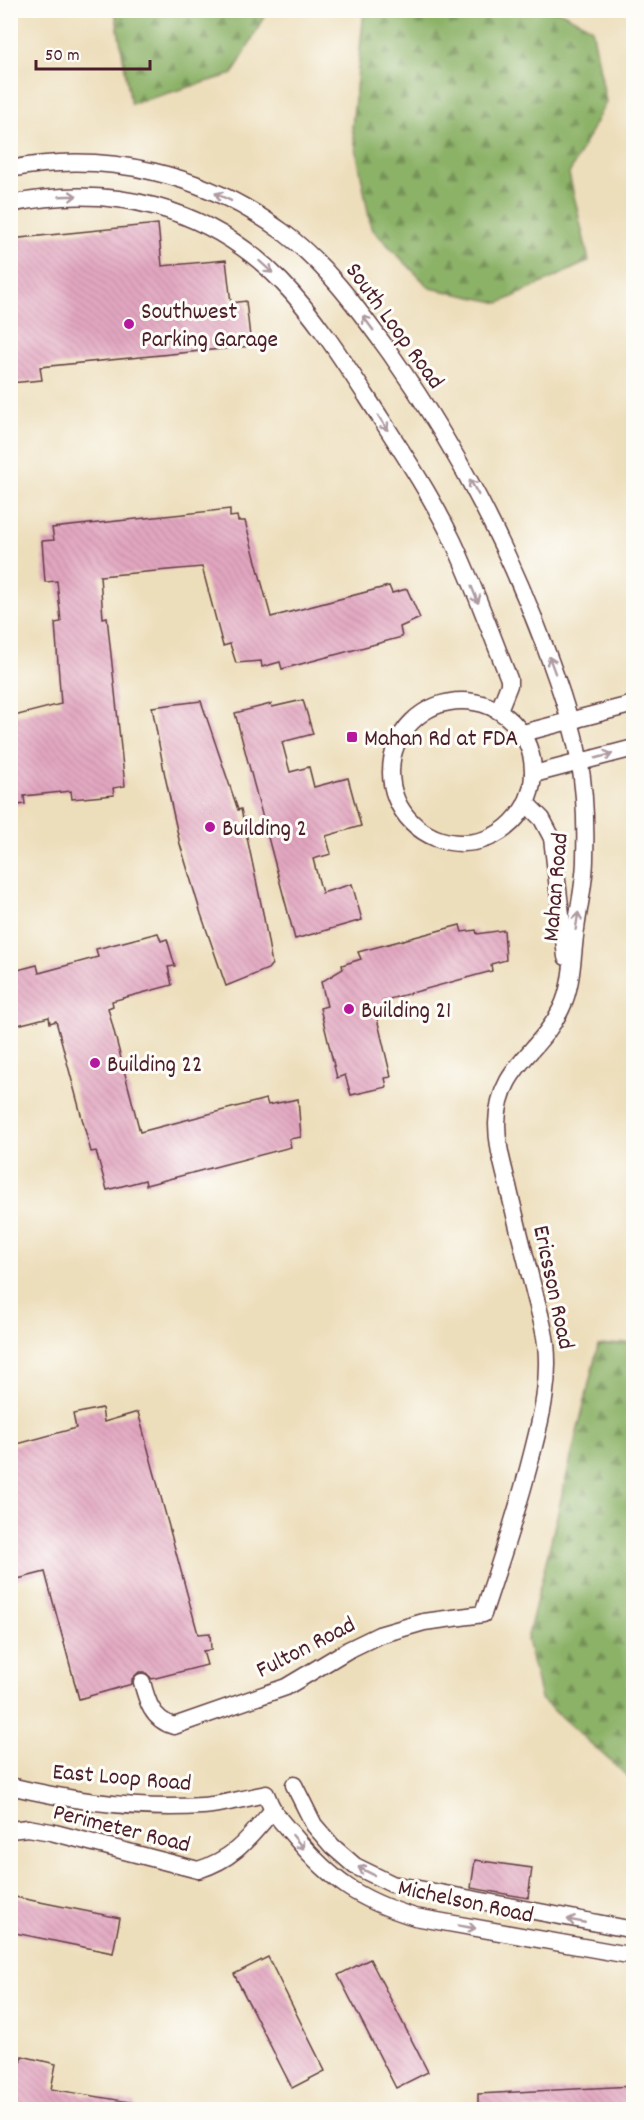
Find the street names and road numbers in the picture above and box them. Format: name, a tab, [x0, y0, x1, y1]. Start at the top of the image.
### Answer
street label: South Loop Road	[336, 256, 451, 397]
street label: Mahan Road	[535, 831, 579, 943]
street label: Ericsson Road	[522, 1222, 582, 1353]
street label: Fulton Road	[251, 1609, 362, 1688]
street label: East Loop Road	[51, 1756, 193, 1802]
street label: Perimeter Road	[49, 1796, 194, 1863]
street label: Michelson Road	[395, 1872, 536, 1934]

